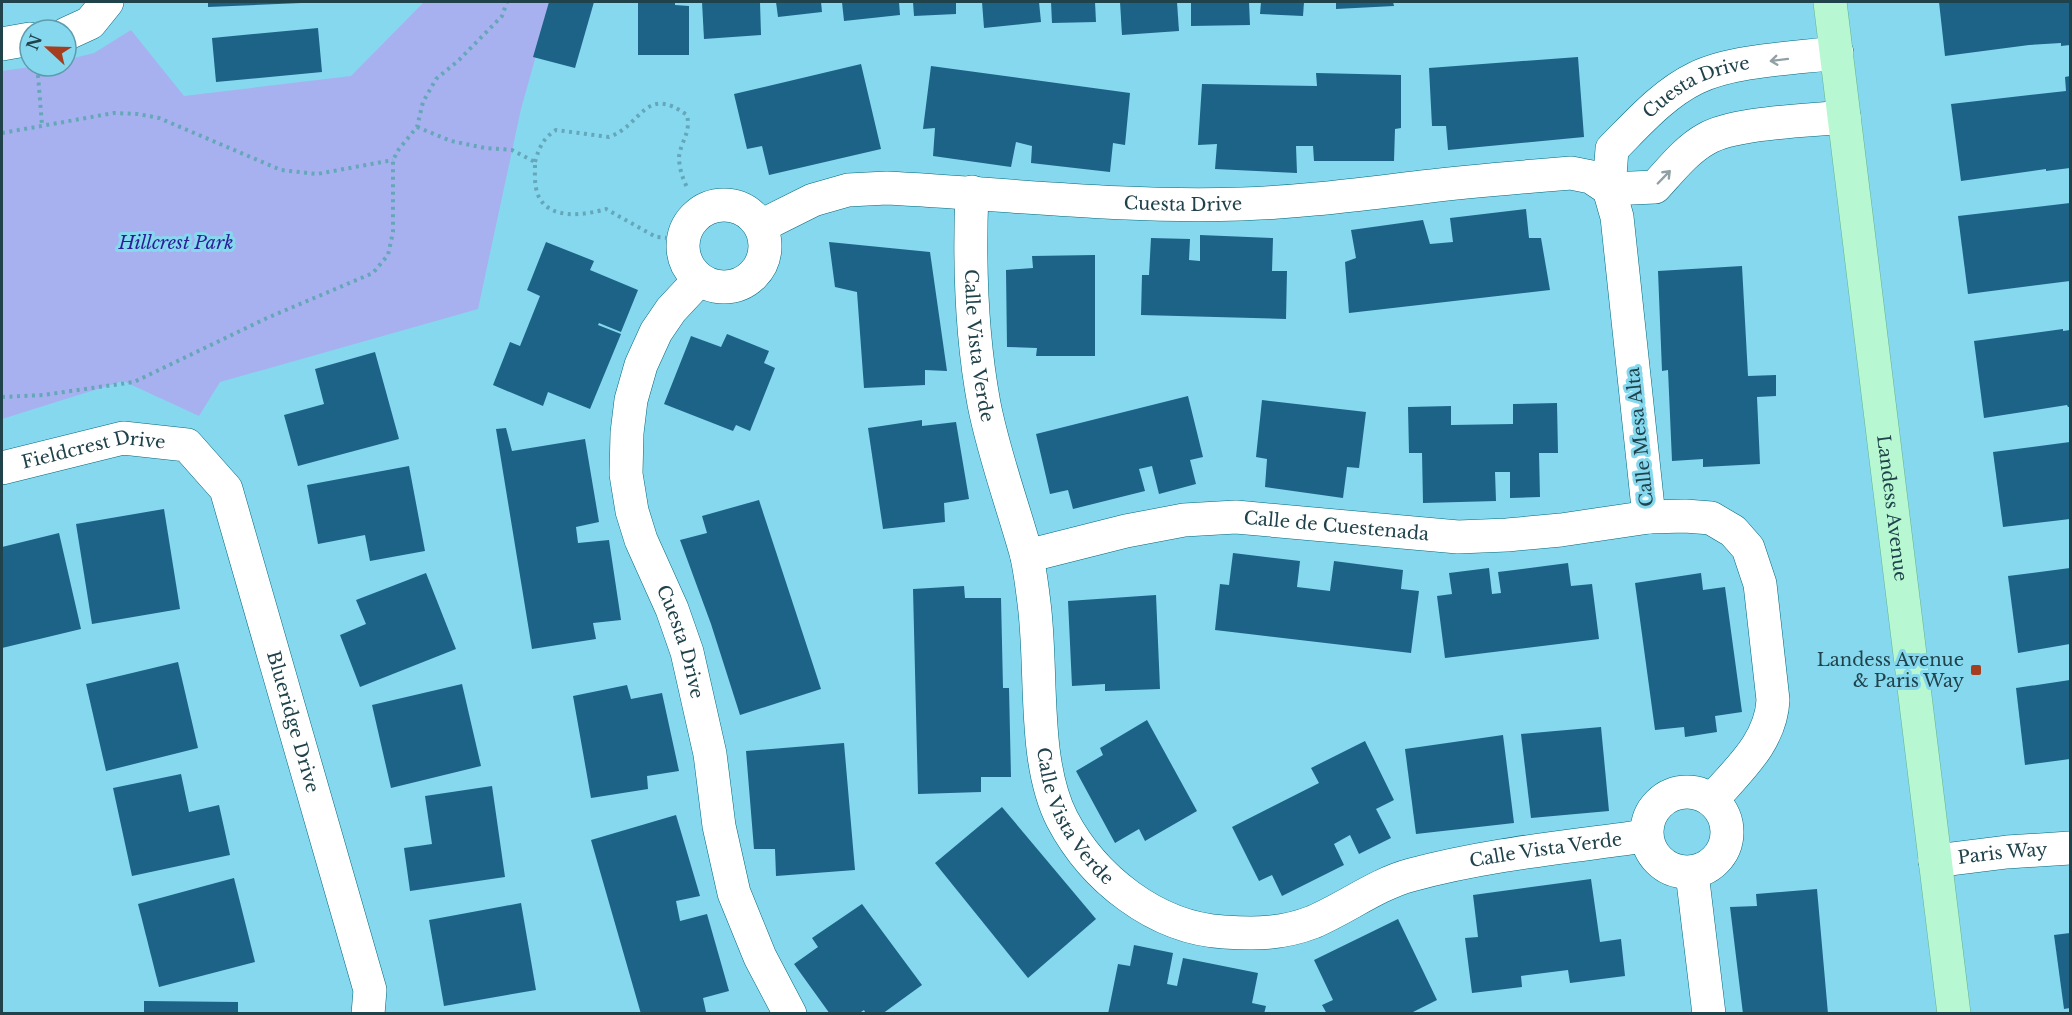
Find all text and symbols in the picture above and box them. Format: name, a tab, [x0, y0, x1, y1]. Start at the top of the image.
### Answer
north arrow	[18, 18, 78, 78]
text: N	[22, 32, 46, 53]
street label: Cuesta Drive	[1638, 52, 1751, 123]
one-way arrow	[1769, 55, 1789, 66]
one-way arrow	[1656, 170, 1671, 185]
street label: Cuesta Drive	[1123, 192, 1242, 216]
park label: Hillcrest Park	[118, 232, 233, 254]
street label: Calle Vista Verde	[960, 269, 999, 424]
street label: Calle Mesa Alta	[1622, 366, 1658, 508]
street label: Fieldcrest Drive	[19, 426, 167, 474]
street label: Landess Avenue	[1872, 434, 1912, 583]
street label: Calle de Cuestenada	[1243, 507, 1430, 545]
street label: Cuesta Drive	[652, 582, 708, 701]
street label: Blueridge Drive	[262, 648, 324, 795]
place label: Landess Avenue & Paris Way	[1817, 649, 1964, 692]
marker: Landess Avenue & Paris Way	[1969, 663, 1983, 677]
street label: Calle Vista Verde	[1032, 746, 1118, 889]
street label: Calle Vista Verde	[1468, 828, 1624, 872]
street label: Paris Way	[1956, 838, 2049, 869]

